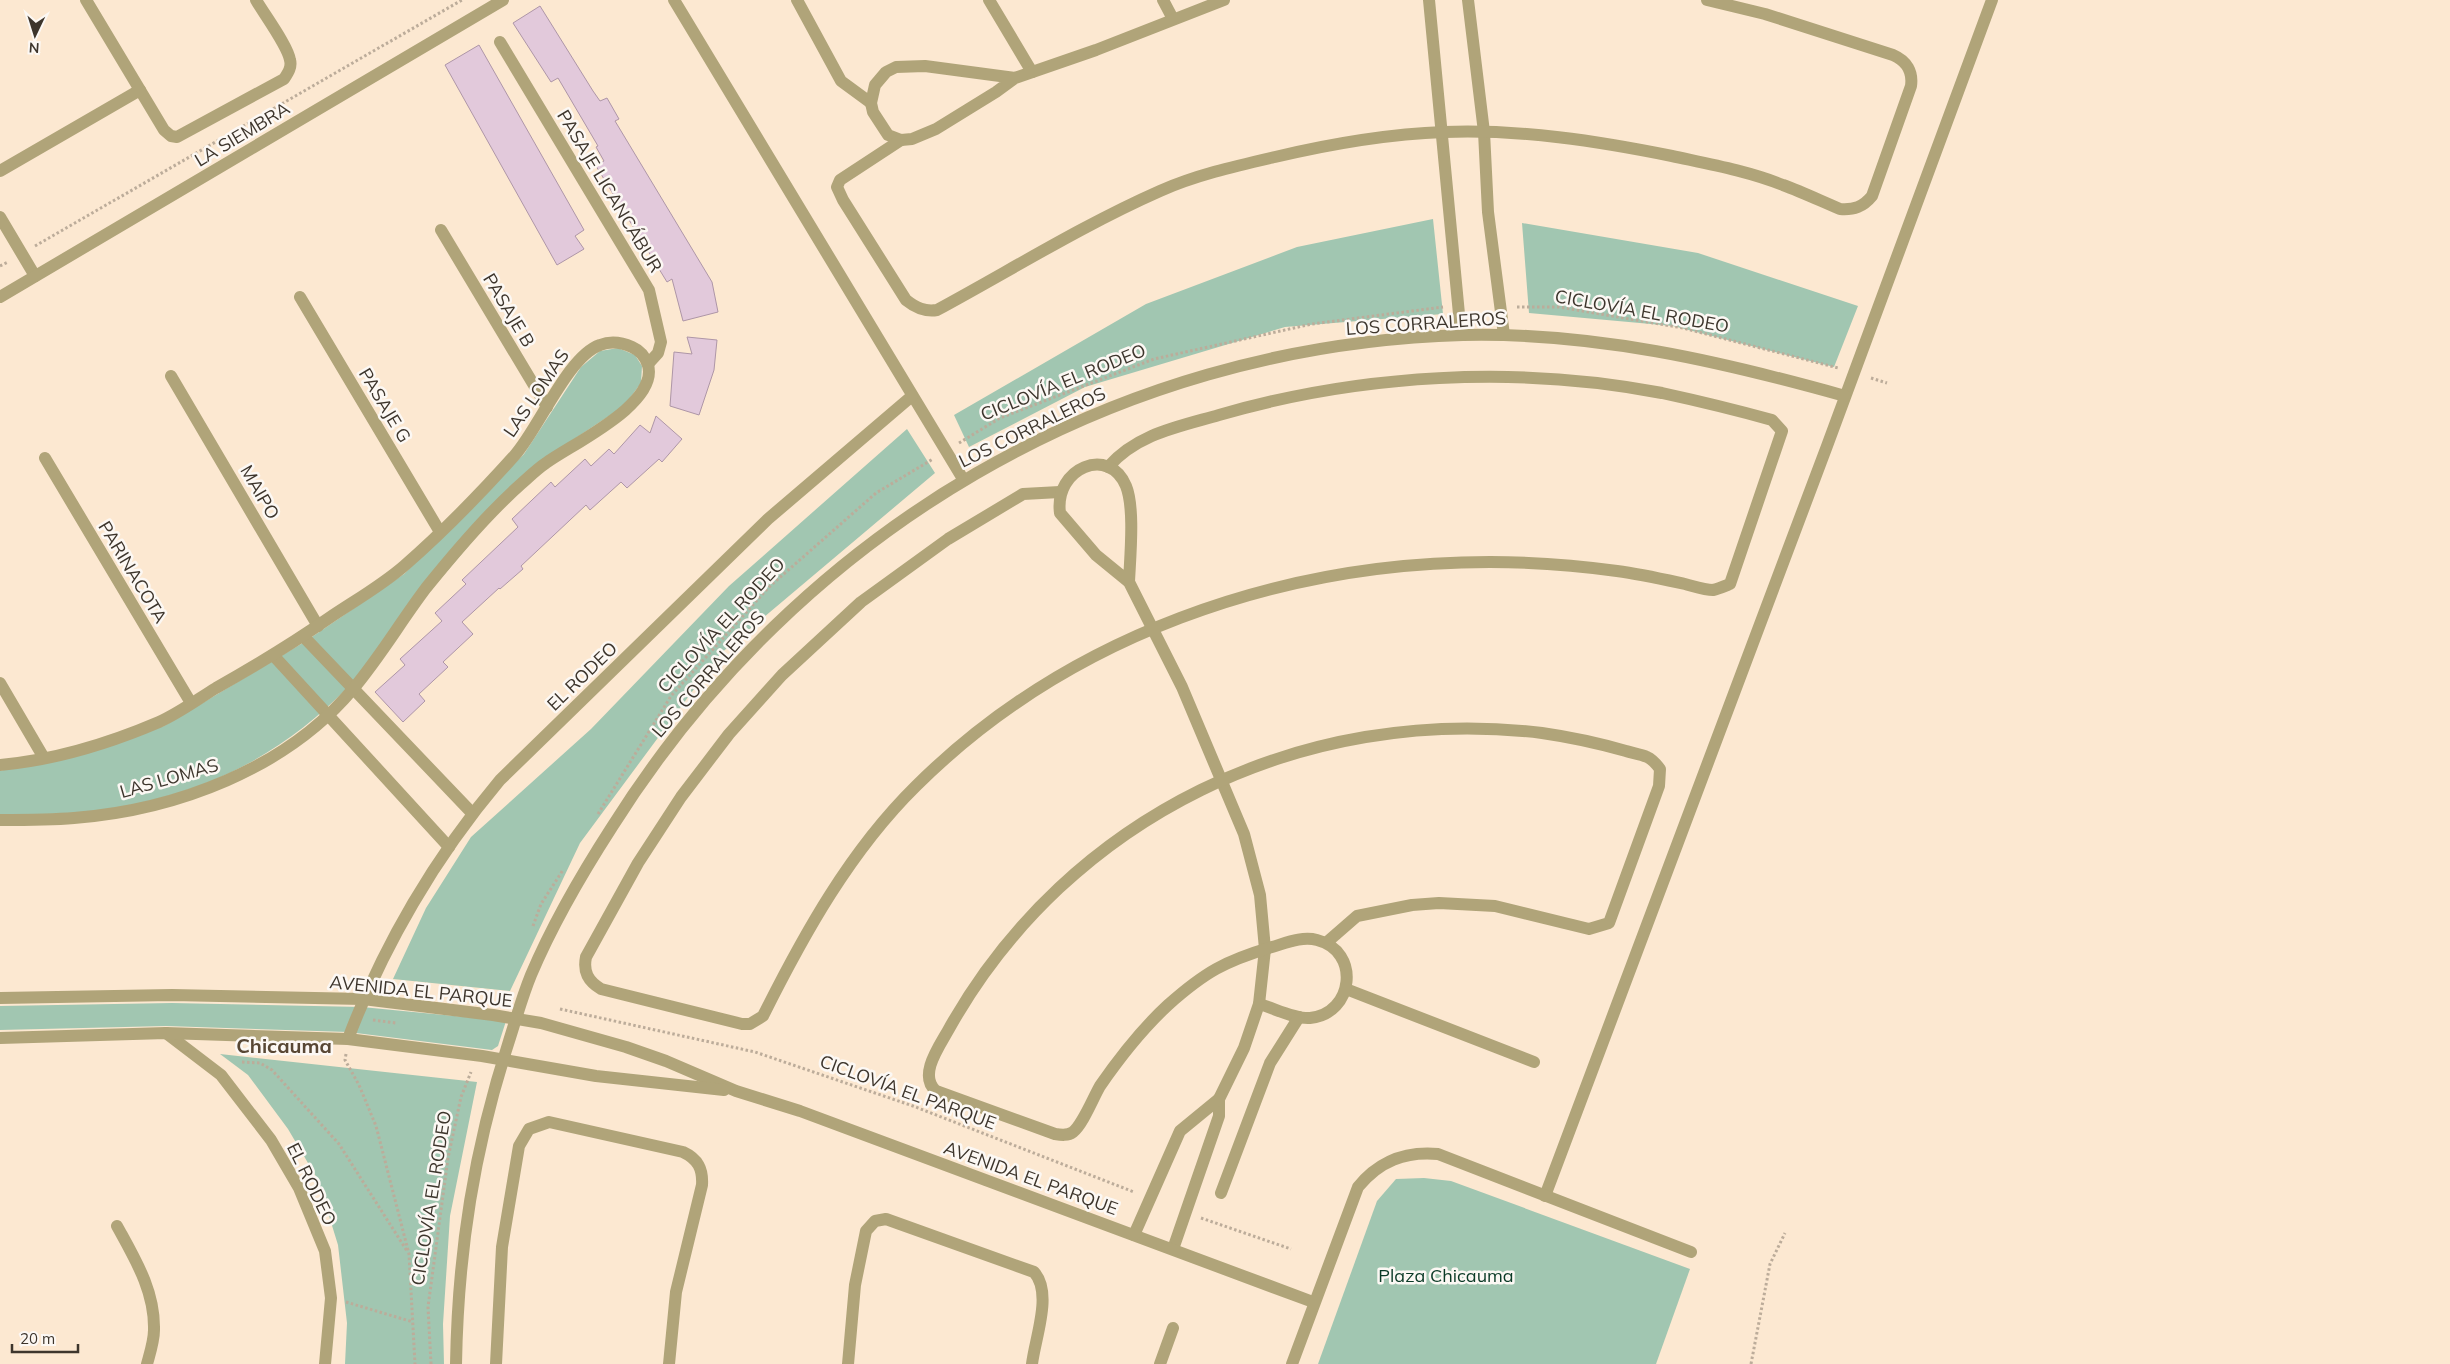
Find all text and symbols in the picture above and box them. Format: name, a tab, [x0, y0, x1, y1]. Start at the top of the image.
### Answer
north arrow	[10, 10, 60, 60]
text: N	[28, 39, 40, 57]
street label: LA SIEMBRA	[190, 97, 294, 171]
street label: PASAJE LICANCÁBUR	[552, 105, 668, 277]
street label: PASAJE B	[478, 269, 540, 351]
street label: CICLOVÍA EL RODEO	[1553, 284, 1731, 338]
street label: LOS CORRALEROS	[1345, 306, 1507, 340]
street label: CICLOVÍA EL RODEO	[977, 338, 1149, 426]
street label: LAS LOMAS	[498, 345, 574, 441]
street label: PASAJE G	[354, 364, 416, 446]
street label: LOS CORRALEROS	[955, 381, 1109, 473]
street label: MAIPO	[235, 461, 285, 523]
street label: PARINACOTA	[94, 517, 172, 627]
street label: CICLOVÍA EL RODEO	[652, 553, 790, 697]
street label: LOS CORRALEROS	[647, 606, 769, 742]
street label: EL RODEO	[542, 637, 622, 715]
street label: LAS LOMAS	[117, 753, 221, 803]
street label: AVENIDA EL PARQUE	[329, 970, 513, 1012]
district label: Chicauma	[236, 1033, 332, 1058]
street label: CICLOVÍA EL PARQUE	[817, 1049, 999, 1135]
street label: CICLOVÍA EL RODEO	[406, 1109, 456, 1287]
street label: AVENIDA EL PARQUE	[941, 1136, 1121, 1220]
street label: EL RODEO	[282, 1139, 342, 1229]
park label: Plaza Chicauma	[1378, 1264, 1514, 1287]
scale bar	[12, 1322, 79, 1354]
text: 20 m	[20, 1329, 55, 1348]

